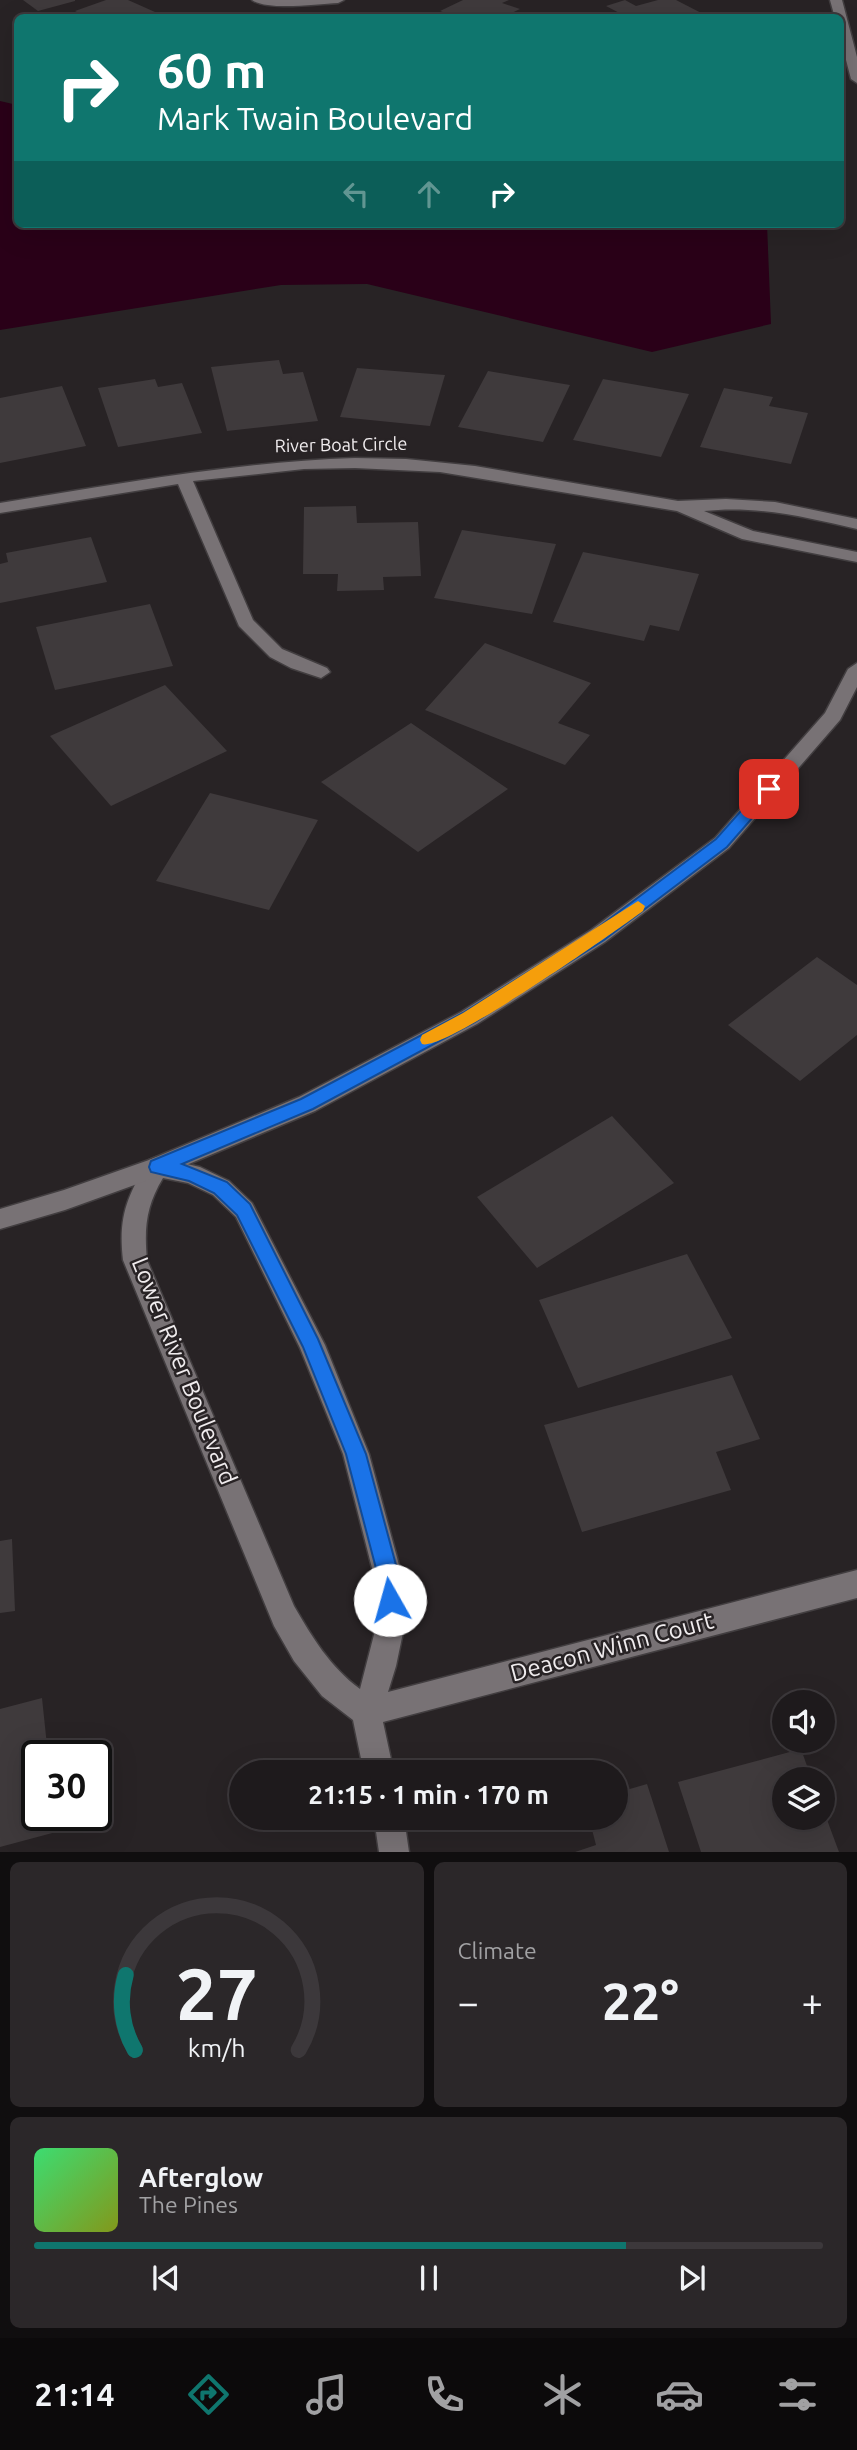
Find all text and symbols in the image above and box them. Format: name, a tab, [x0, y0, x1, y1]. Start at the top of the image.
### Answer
icon: right	[42, 42, 133, 133]
text: 60 m	[157, 42, 266, 97]
text: Mark Twain Boulevard	[157, 100, 473, 136]
icon: left	[337, 175, 375, 213]
icon: ahead	[410, 175, 448, 213]
icon: right	[483, 175, 521, 213]
street label: River Boat Circle	[274, 433, 408, 455]
pin	[739, 759, 799, 819]
icon: arrive	[750, 770, 788, 808]
street label: Lower River Boulevard	[127, 1253, 242, 1488]
position arrow	[353, 1563, 427, 1637]
street label: Deacon Winn Court	[507, 1606, 717, 1687]
map controls	[772, 1690, 835, 1830]
button: sound	[772, 1690, 835, 1753]
speed limit sign: 30	[21, 1740, 112, 1831]
button: layers	[772, 1767, 835, 1830]
text: 21:15 · 1 min · 170 m	[308, 1780, 549, 1809]
text: Climate	[458, 1938, 537, 1963]
text: 27	[176, 1953, 258, 2035]
text: 22°	[602, 1972, 679, 2030]
text: −	[458, 1981, 479, 2023]
text: +	[802, 1981, 823, 2023]
text: km/h	[188, 2034, 246, 2062]
text: Afterglow	[139, 2163, 263, 2192]
text: The Pines	[139, 2192, 238, 2217]
icon: previous	[147, 2259, 185, 2297]
icon: pause	[410, 2259, 448, 2297]
icon: next	[673, 2259, 711, 2297]
icon: directions	[184, 2370, 233, 2419]
icon: music	[302, 2370, 351, 2419]
icon: phone	[420, 2370, 469, 2419]
icon: climate	[538, 2370, 587, 2419]
icon: car	[655, 2370, 704, 2419]
icon: filters	[773, 2370, 822, 2419]
text: 21:14	[34, 2376, 115, 2412]

